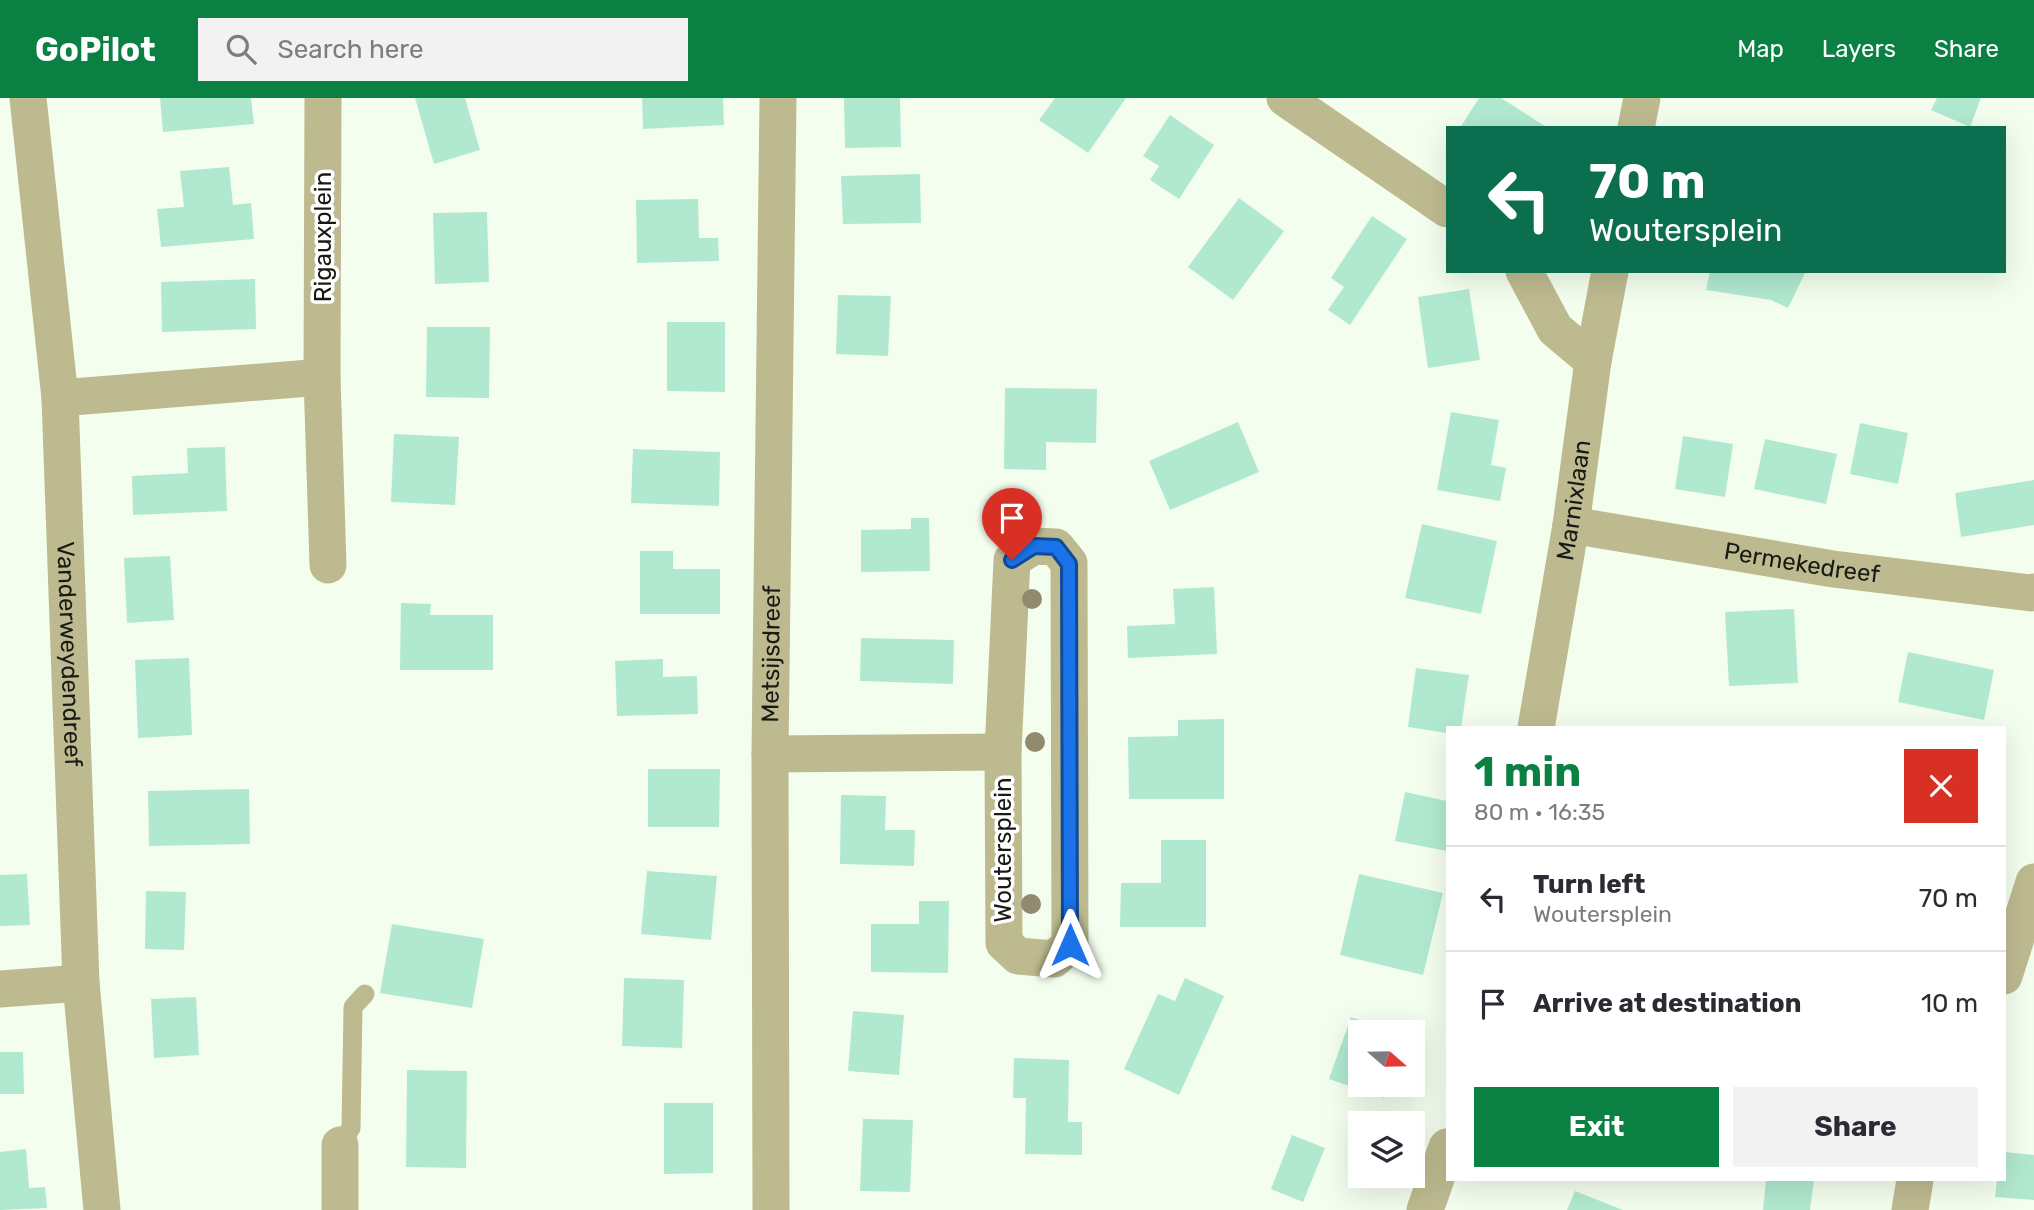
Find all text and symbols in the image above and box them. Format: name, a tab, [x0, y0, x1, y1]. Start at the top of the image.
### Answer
search box	[198, 18, 688, 81]
text: GoPilot	[35, 30, 156, 69]
icon: search	[222, 30, 260, 68]
text: Search here	[278, 34, 423, 65]
text: Map	[1737, 35, 1784, 63]
text: Layers	[1822, 35, 1896, 63]
text: Share	[1934, 35, 1999, 63]
text: 70 m	[1589, 152, 1706, 210]
icon: left	[1474, 154, 1565, 245]
street label: Rigauxplein	[309, 172, 337, 302]
text: Woutersplein	[1589, 211, 1782, 249]
street label: Marnixlaan	[1551, 438, 1596, 563]
pin	[982, 488, 1042, 560]
icon: arrive	[993, 499, 1031, 537]
street label: Permekedreef	[1722, 537, 1882, 589]
street label: Vanderweydendreef	[51, 541, 87, 768]
street label: Metsijsdreef	[756, 584, 786, 723]
text: 1 min	[1474, 747, 1581, 797]
button: close	[1904, 749, 1978, 823]
street label: Woutersplein	[989, 777, 1017, 923]
text: 80 m · 16:35	[1474, 798, 1605, 826]
text: Turn left	[1533, 869, 1645, 900]
icon: left	[1474, 880, 1512, 918]
text: 70 m	[1919, 883, 1978, 914]
text: Woutersplein	[1533, 900, 1672, 928]
position arrow	[1033, 908, 1107, 982]
icon: arrive	[1474, 985, 1512, 1023]
text: Arrive at destination	[1533, 988, 1801, 1019]
text: 10 m	[1921, 988, 1978, 1019]
north arrow	[1348, 1020, 1424, 1097]
map controls	[1348, 1020, 1425, 1188]
button: Exit	[1474, 1087, 1719, 1167]
button: Share	[1733, 1087, 1978, 1167]
button: layers	[1348, 1111, 1425, 1188]

